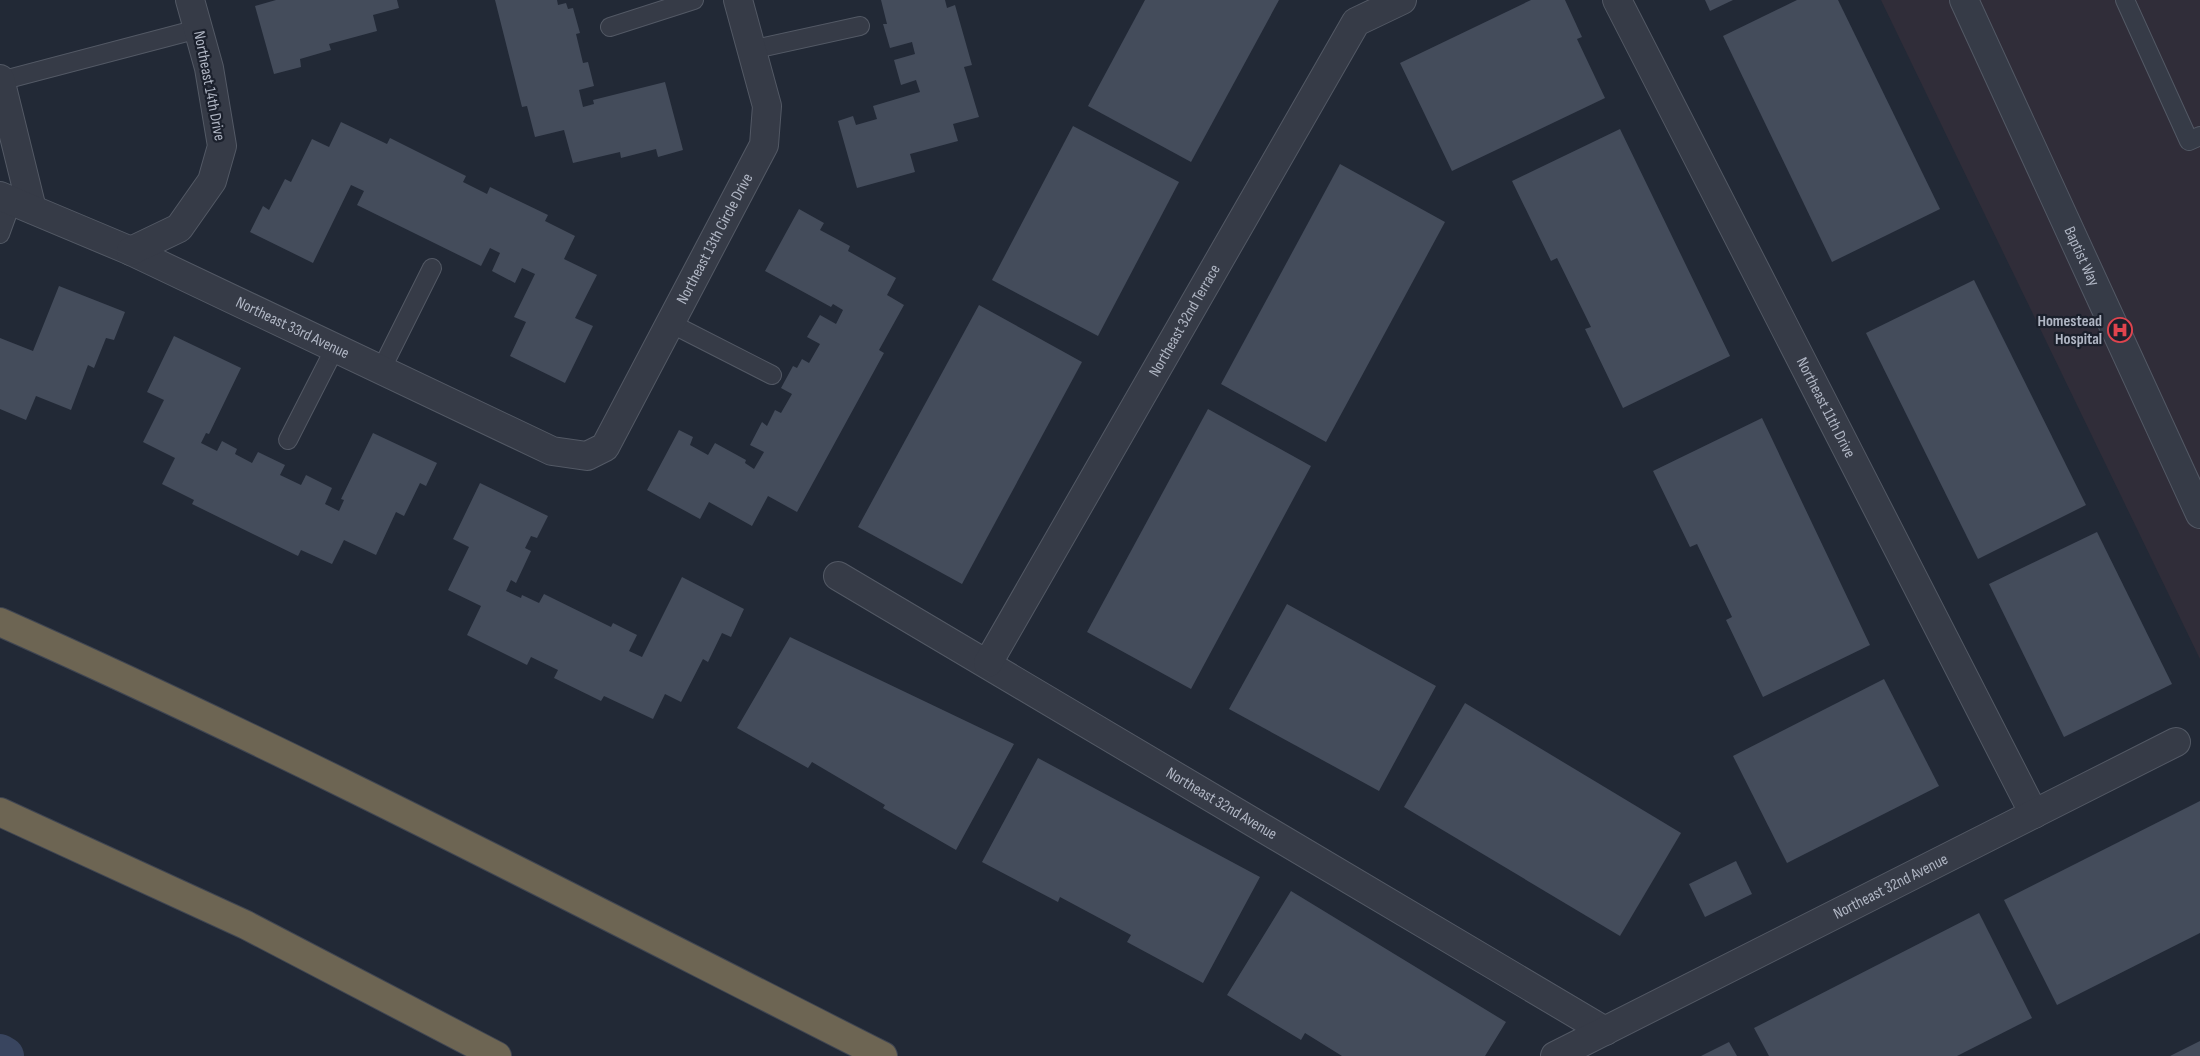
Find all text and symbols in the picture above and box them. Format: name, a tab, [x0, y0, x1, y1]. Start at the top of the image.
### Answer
street label: Northeast 14th Drive	[189, 29, 229, 143]
street label: Northeast 13th Circle Drive	[672, 170, 757, 307]
street label: Baptist Way	[2060, 224, 2104, 289]
street label: Northeast 32nd Terrace	[1145, 261, 1224, 380]
street label: Northeast 33rd Avenue	[233, 293, 352, 363]
place label: Homestead Hospital	[2037, 312, 2102, 349]
hospital icon: Homestead Hospital	[2107, 317, 2133, 343]
street label: Northeast 11th Drive	[1792, 354, 1859, 461]
street label: Northeast 32nd Avenue	[1163, 763, 1281, 844]
street label: Northeast 32nd Avenue	[1830, 849, 1951, 923]

